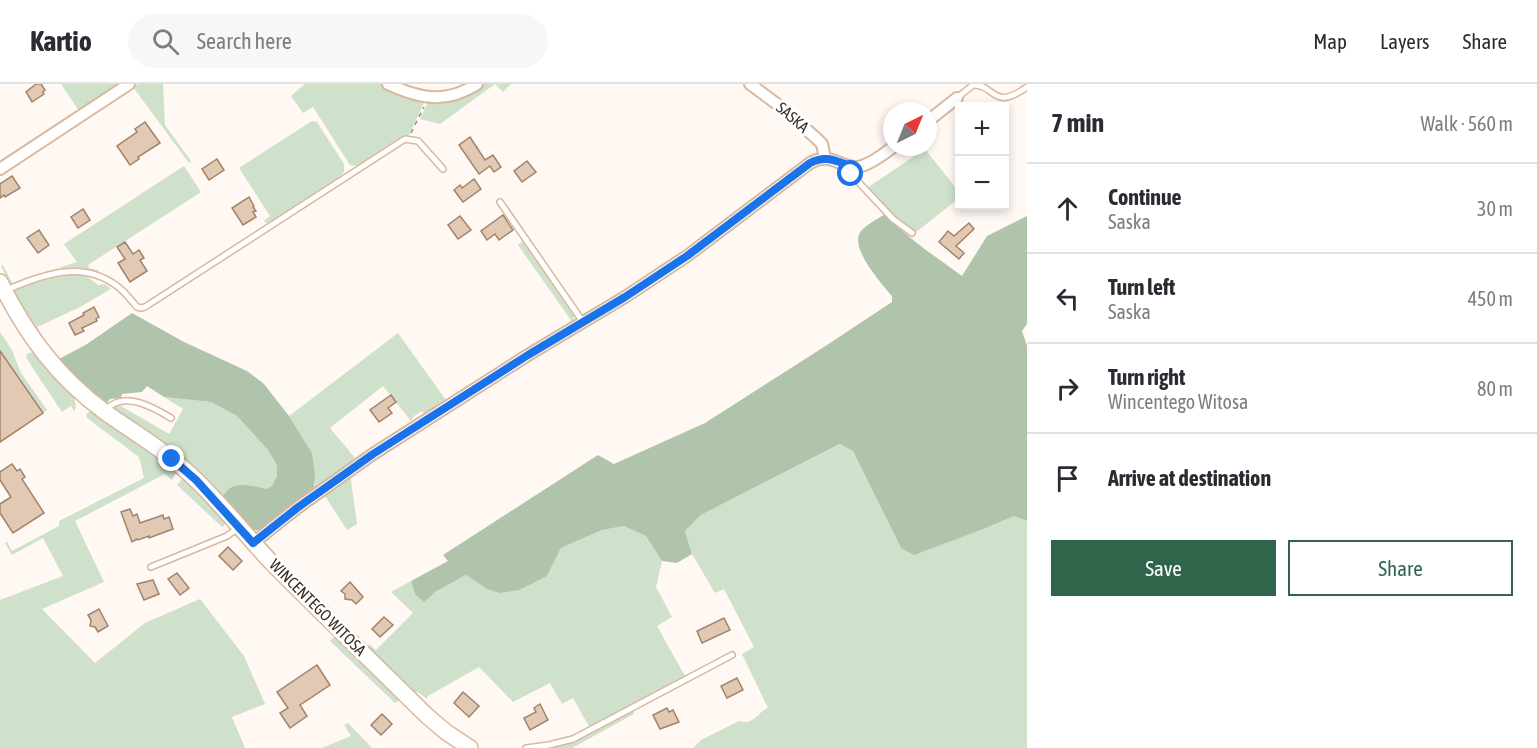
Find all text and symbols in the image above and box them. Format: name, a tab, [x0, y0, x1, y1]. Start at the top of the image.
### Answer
search box	[128, 14, 548, 68]
text: Kartio	[30, 25, 92, 57]
icon: search	[149, 25, 182, 58]
text: Search here	[197, 28, 292, 54]
text: Map	[1313, 29, 1347, 53]
text: Layers	[1380, 29, 1430, 53]
text: Share	[1463, 29, 1507, 53]
street label: SASKA	[773, 98, 813, 136]
north arrow	[883, 102, 937, 156]
map controls	[955, 102, 1009, 210]
button: +	[955, 102, 1009, 156]
text: 7 min	[1051, 108, 1104, 138]
text: Walk · 560 m	[1421, 112, 1513, 135]
button: −	[955, 156, 1009, 210]
route start	[837, 160, 863, 186]
text: Continue	[1108, 184, 1182, 210]
icon: ahead	[1051, 192, 1084, 225]
text: 30 m	[1477, 197, 1513, 220]
text: Saska	[1108, 210, 1151, 233]
text: Turn left	[1108, 274, 1175, 300]
icon: left	[1051, 282, 1084, 315]
text: 450 m	[1468, 287, 1513, 310]
text: Saska	[1108, 300, 1151, 323]
text: Turn right	[1108, 364, 1185, 390]
icon: right	[1051, 372, 1084, 405]
text: 80 m	[1477, 377, 1513, 400]
text: Wincentego Witosa	[1108, 390, 1248, 413]
route end	[158, 445, 184, 471]
icon: arrive	[1051, 462, 1084, 495]
text: Arrive at destination	[1108, 465, 1271, 491]
button: Save	[1051, 540, 1276, 596]
button: Share	[1288, 540, 1513, 596]
street label: WINCENTEGO WITOSA	[266, 555, 370, 659]

